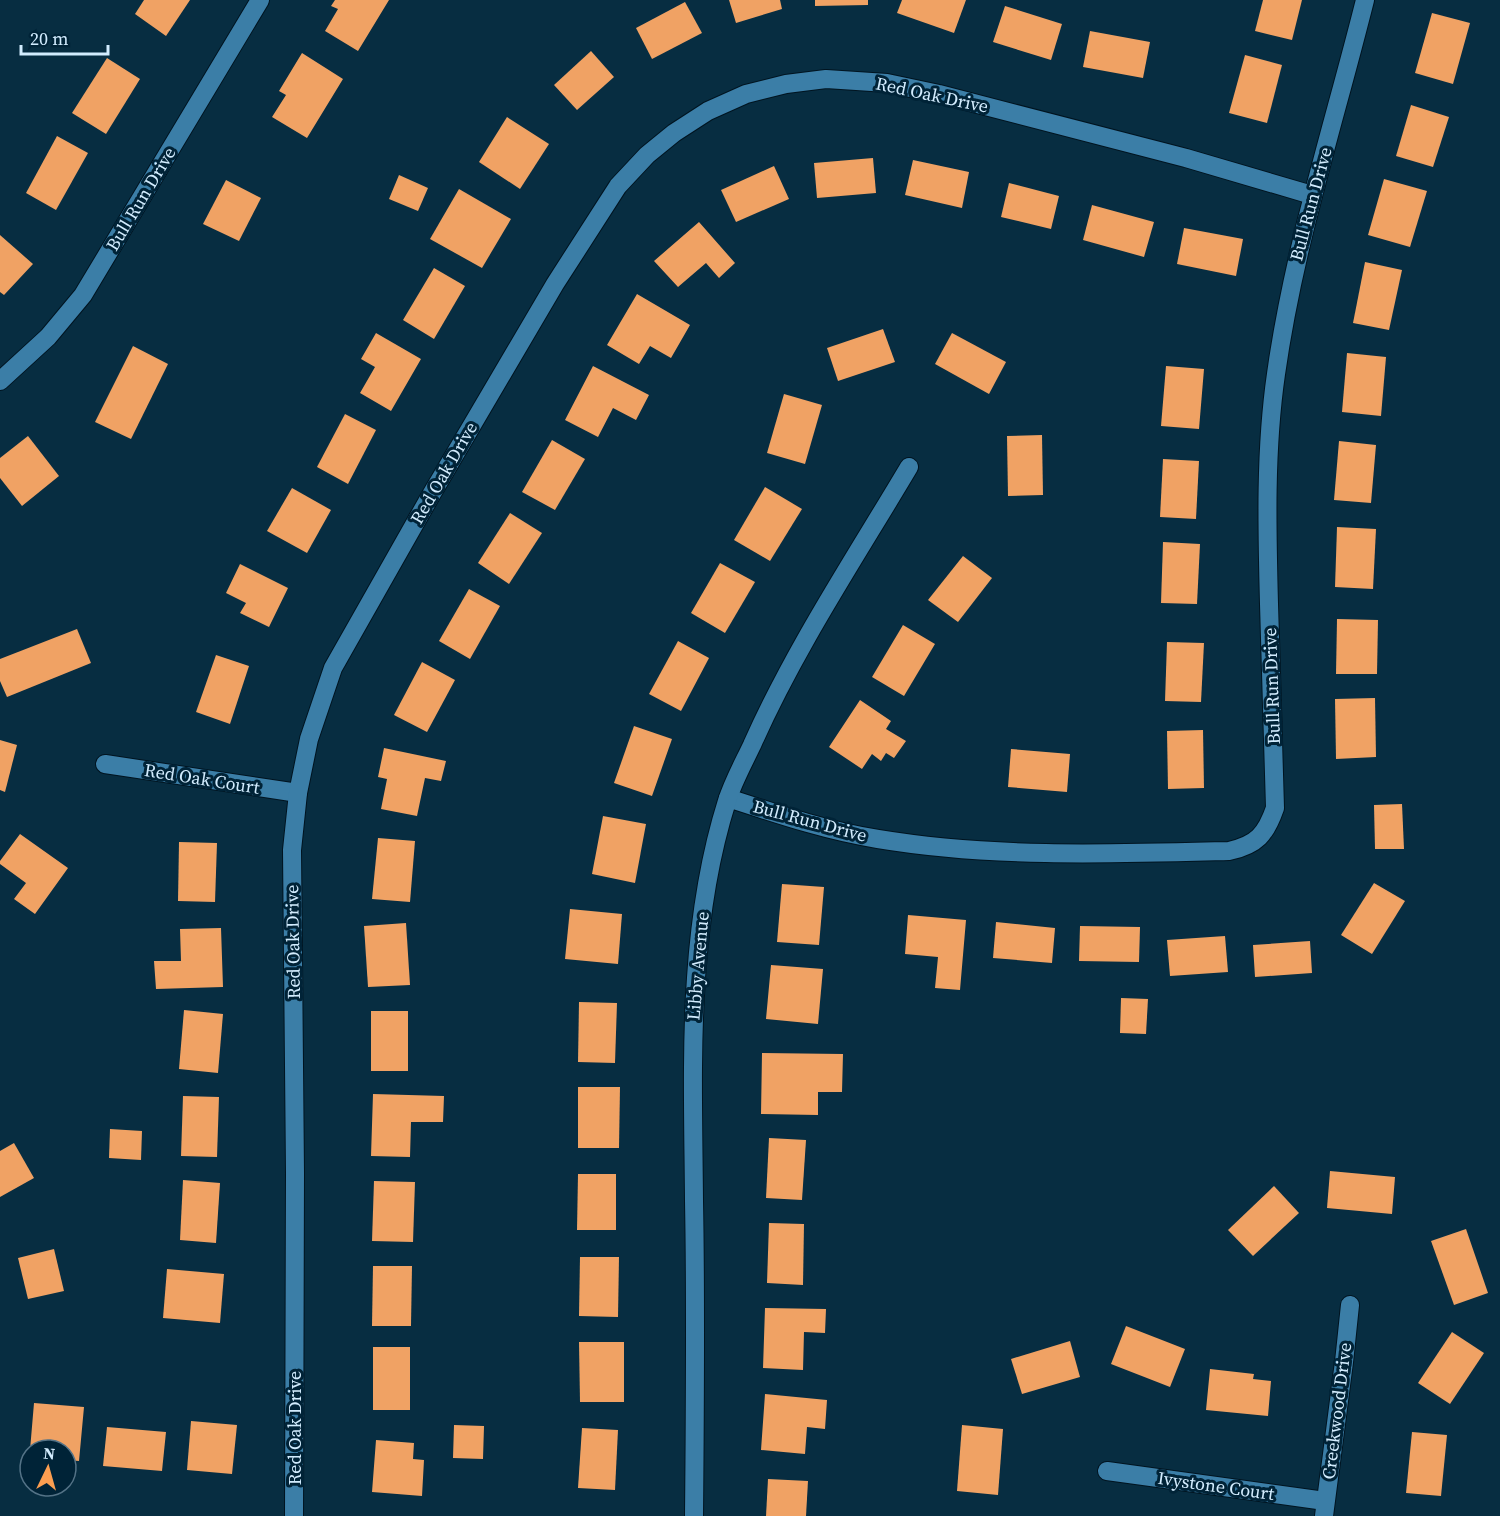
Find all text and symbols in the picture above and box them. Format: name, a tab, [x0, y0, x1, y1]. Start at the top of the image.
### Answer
scale bar	[21, 18, 108, 56]
text: 20 m	[30, 26, 68, 51]
street label: Red Oak Drive	[874, 70, 991, 119]
street label: Bull Run Drive	[100, 142, 181, 255]
street label: Bull Run Drive	[1283, 144, 1338, 264]
street label: Red Oak Drive	[404, 417, 483, 529]
street label: Bull Run Drive	[1257, 627, 1286, 745]
street label: Red Oak Court	[143, 757, 262, 800]
street label: Bull Run Drive	[750, 793, 870, 848]
street label: Red Oak Drive	[279, 885, 306, 999]
street label: Libby Avenue	[680, 911, 715, 1021]
street label: Creekwood Drive	[1316, 1341, 1357, 1481]
street label: Red Oak Drive	[282, 1371, 307, 1485]
north arrow	[18, 1438, 78, 1498]
text: N	[43, 1442, 56, 1465]
street label: Ivystone Court	[1156, 1465, 1276, 1506]

